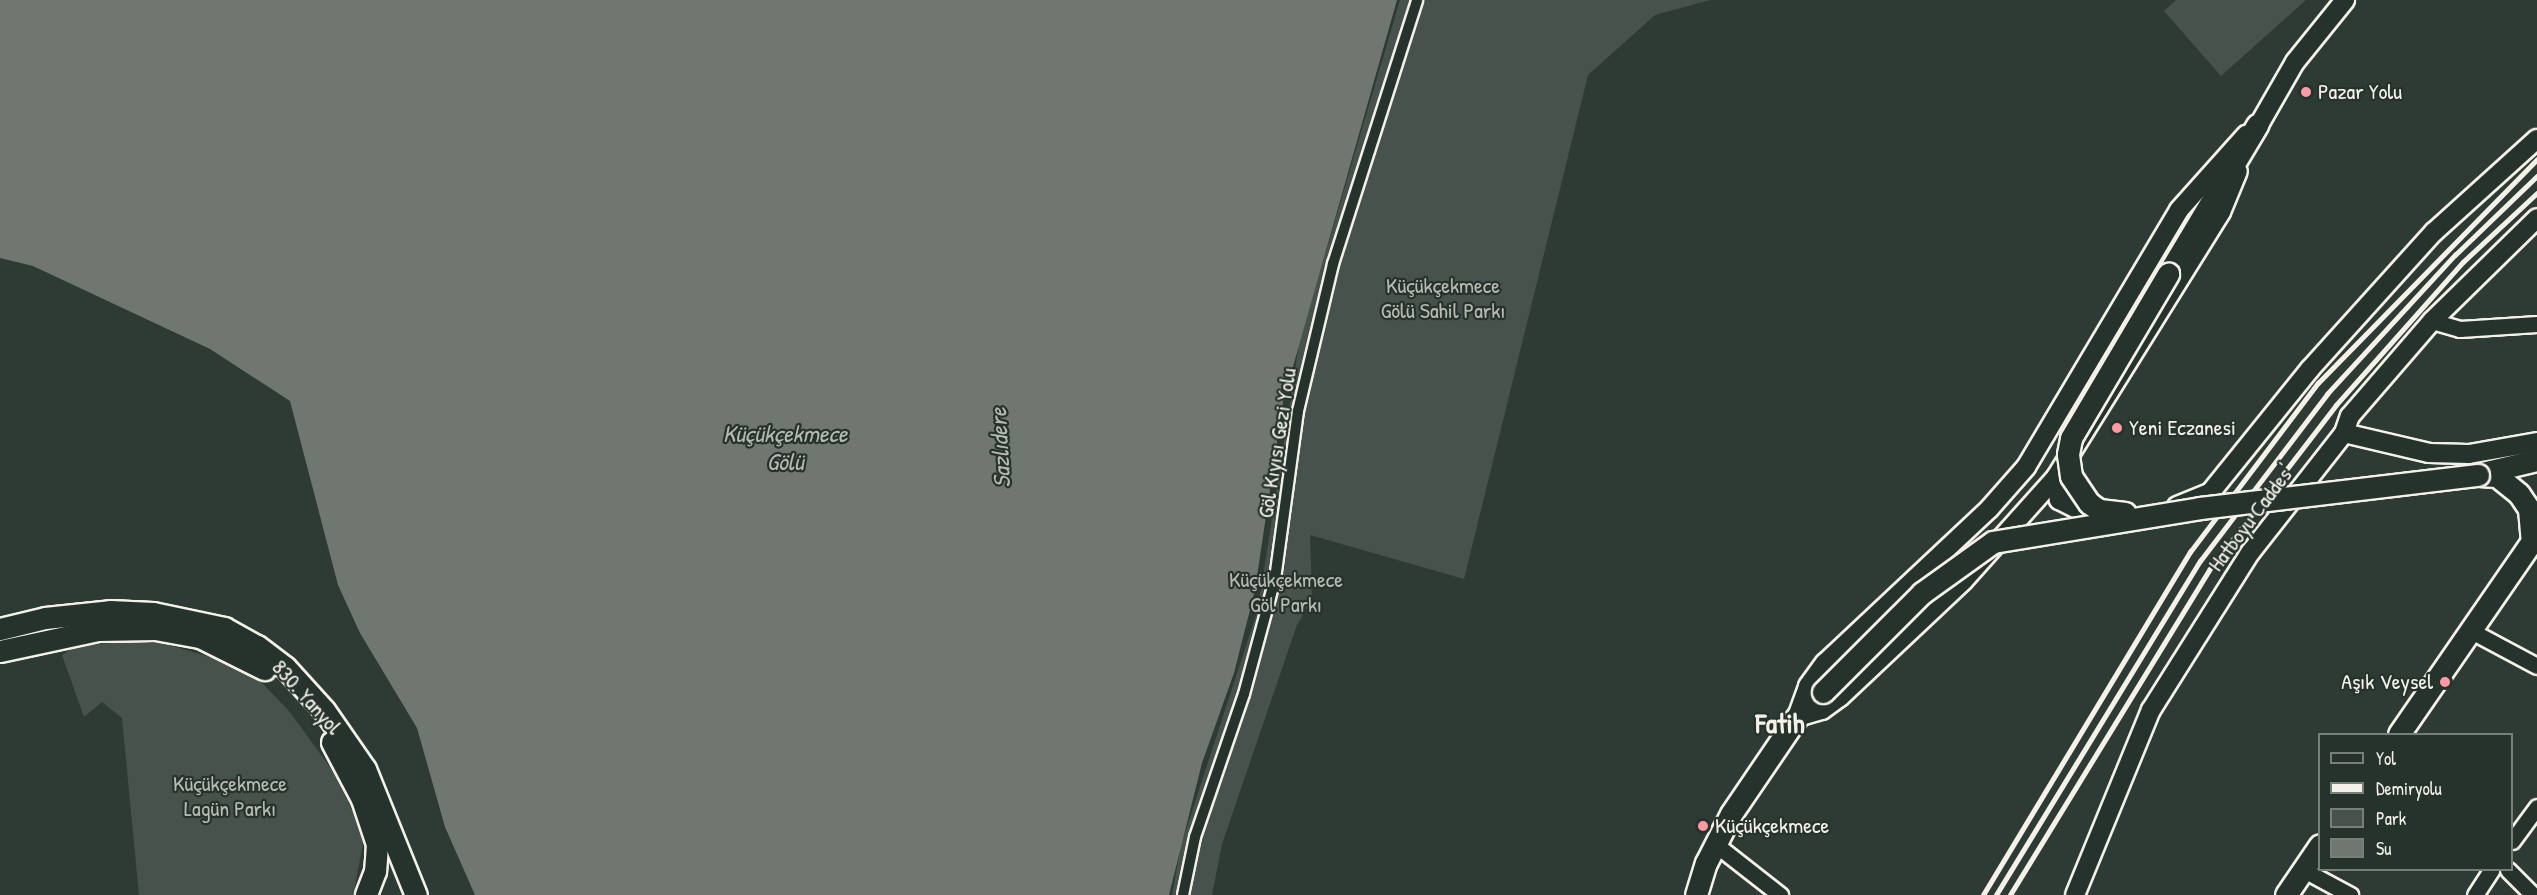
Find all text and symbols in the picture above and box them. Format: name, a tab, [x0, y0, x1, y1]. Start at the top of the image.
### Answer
place label: Pazar Yolu	[2318, 79, 2402, 105]
marker: Pazar Yolu	[2299, 85, 2313, 99]
park label: Küçükçekmece Gölü Sahil Parkı	[1381, 272, 1505, 324]
street label: Göl Kıyısı Gezi Yolu	[1252, 366, 1302, 520]
water label: Sazlıdere	[984, 407, 1016, 489]
place label: Yeni Eczanesi	[2129, 415, 2236, 441]
water label: Küçükçekmece Gölü	[723, 420, 847, 476]
marker: Yeni Eczanesi	[2110, 421, 2124, 435]
street label: Hatboyu Caddes'	[2202, 460, 2300, 576]
park label: Küçükçekmece Göl Parkı	[1229, 566, 1343, 618]
street label: 830. Yanyol	[267, 654, 347, 740]
place label: Aşık Veysel	[2341, 669, 2433, 695]
marker: Aşık Veysel	[2438, 675, 2452, 689]
district label: Fatih	[1755, 706, 1805, 740]
legend	[2318, 733, 2513, 871]
text: Yol	[2376, 746, 2396, 771]
park label: Küçükçekmece Lagün Parkı	[173, 770, 287, 822]
text: Demiryolu	[2376, 776, 2442, 801]
text: Park	[2376, 806, 2406, 831]
place label: Küçükçekmece	[1715, 813, 1829, 839]
marker: Küçükçekmece	[1696, 819, 1710, 833]
text: Su	[2376, 836, 2391, 861]

